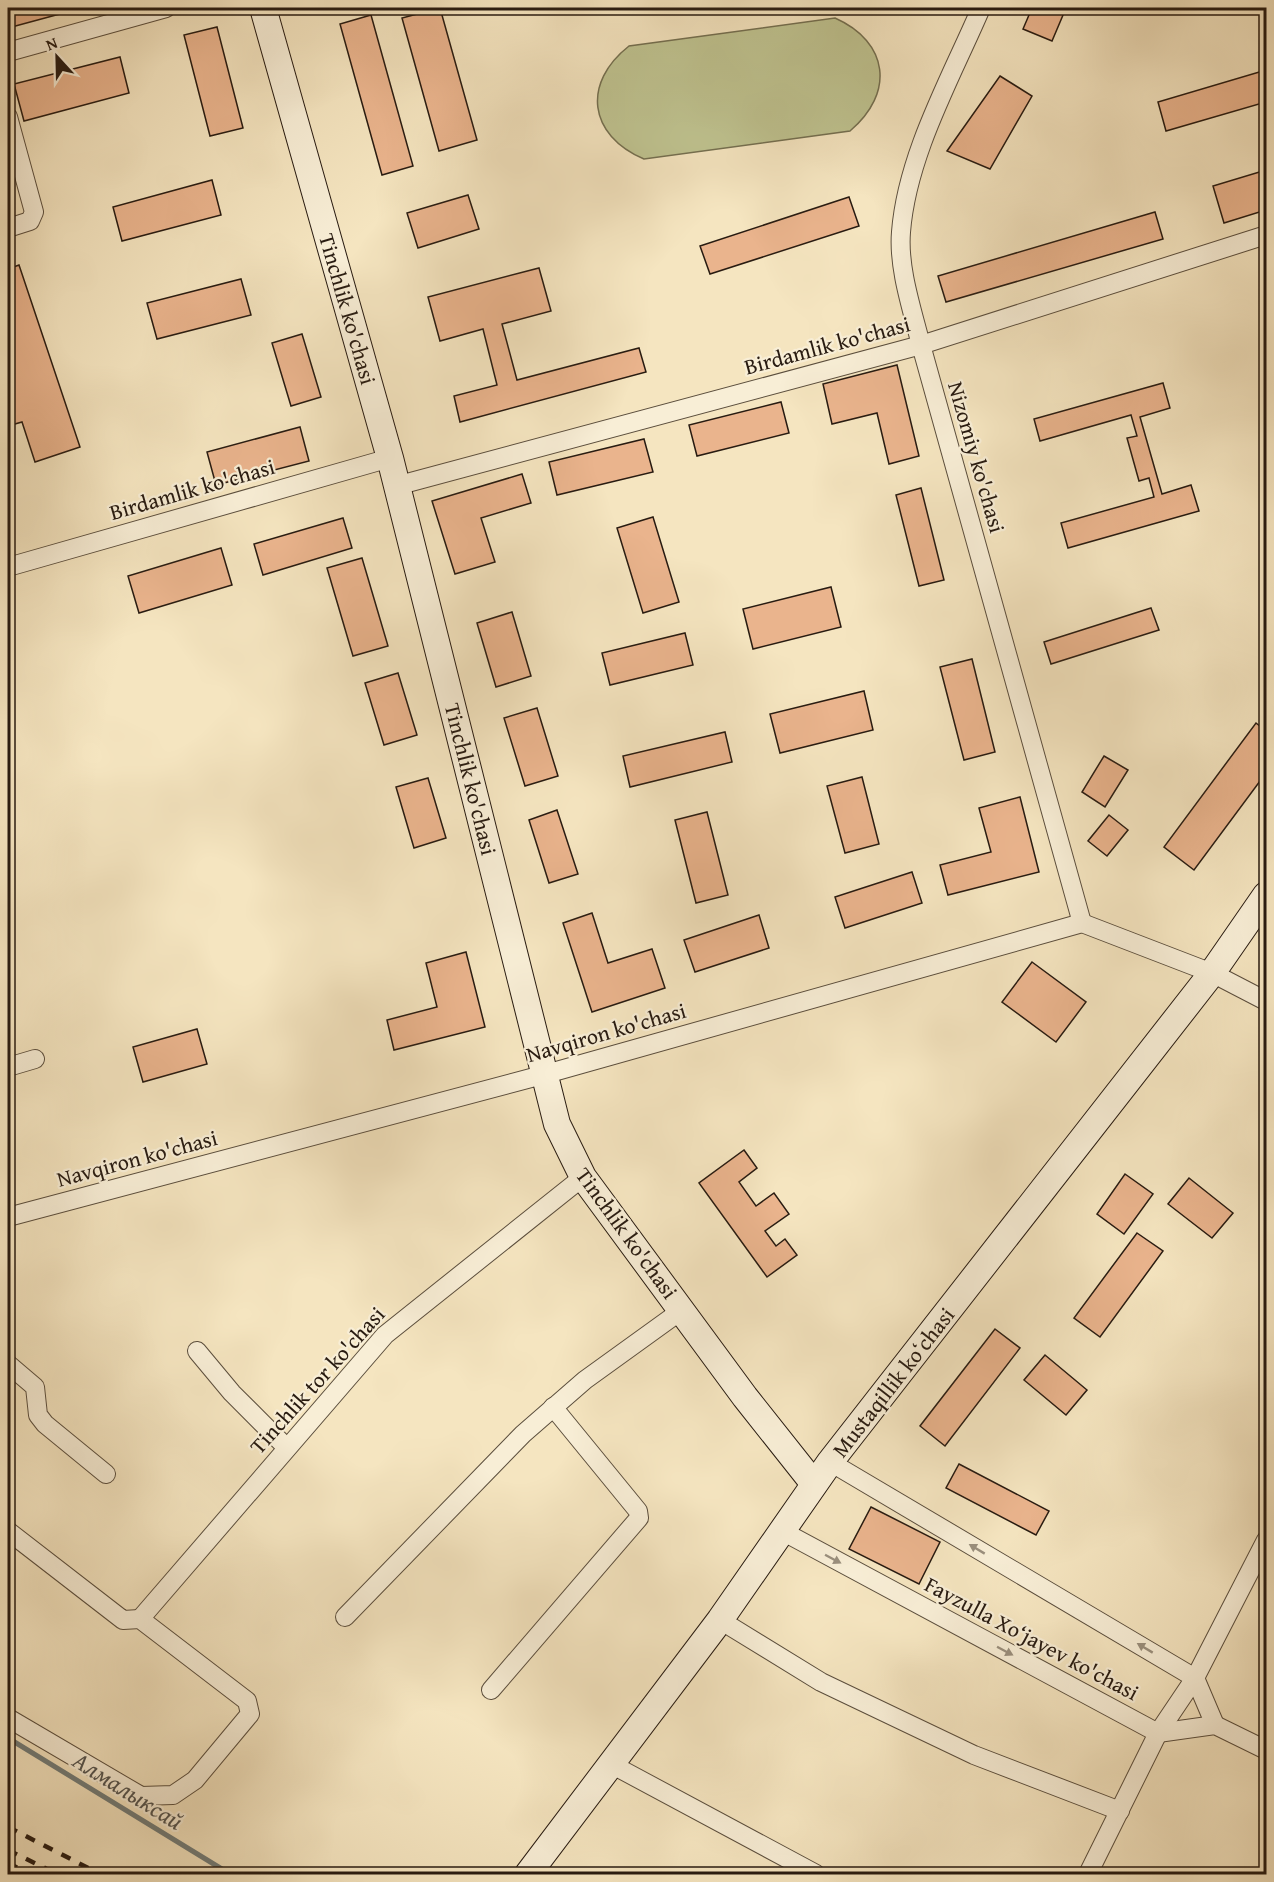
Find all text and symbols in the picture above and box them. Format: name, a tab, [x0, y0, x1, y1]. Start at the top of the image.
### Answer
north arrow	[27, 27, 87, 87]
text: N	[42, 30, 61, 56]
street label: Tinchlik ko'chasi	[311, 230, 385, 388]
street label: Birdamlik ko'chasi	[740, 307, 914, 383]
street label: Nizomiy ko'chasi	[940, 378, 1014, 536]
street label: Birdamlik ko'chasi	[106, 450, 278, 528]
street label: Tinchlik ko'chasi	[437, 700, 505, 858]
street label: Navqiron ko'chasi	[522, 994, 690, 1070]
street label: Navqiron ko'chasi	[53, 1121, 221, 1195]
street label: Tinchlik ko'chasi	[568, 1161, 686, 1305]
street label: Tinchlik tor ko'chasi	[242, 1299, 392, 1461]
street label: Mustaqillik koʻchasi	[824, 1300, 962, 1464]
one-way arrow	[969, 1543, 985, 1554]
one-way arrow	[825, 1554, 842, 1564]
street label: Fayzulla Xo‘jayev ko'chasi	[919, 1568, 1145, 1708]
one-way arrow	[1136, 1643, 1153, 1653]
one-way arrow	[997, 1646, 1014, 1656]
water label: Алмалыксай	[65, 1742, 190, 1838]

